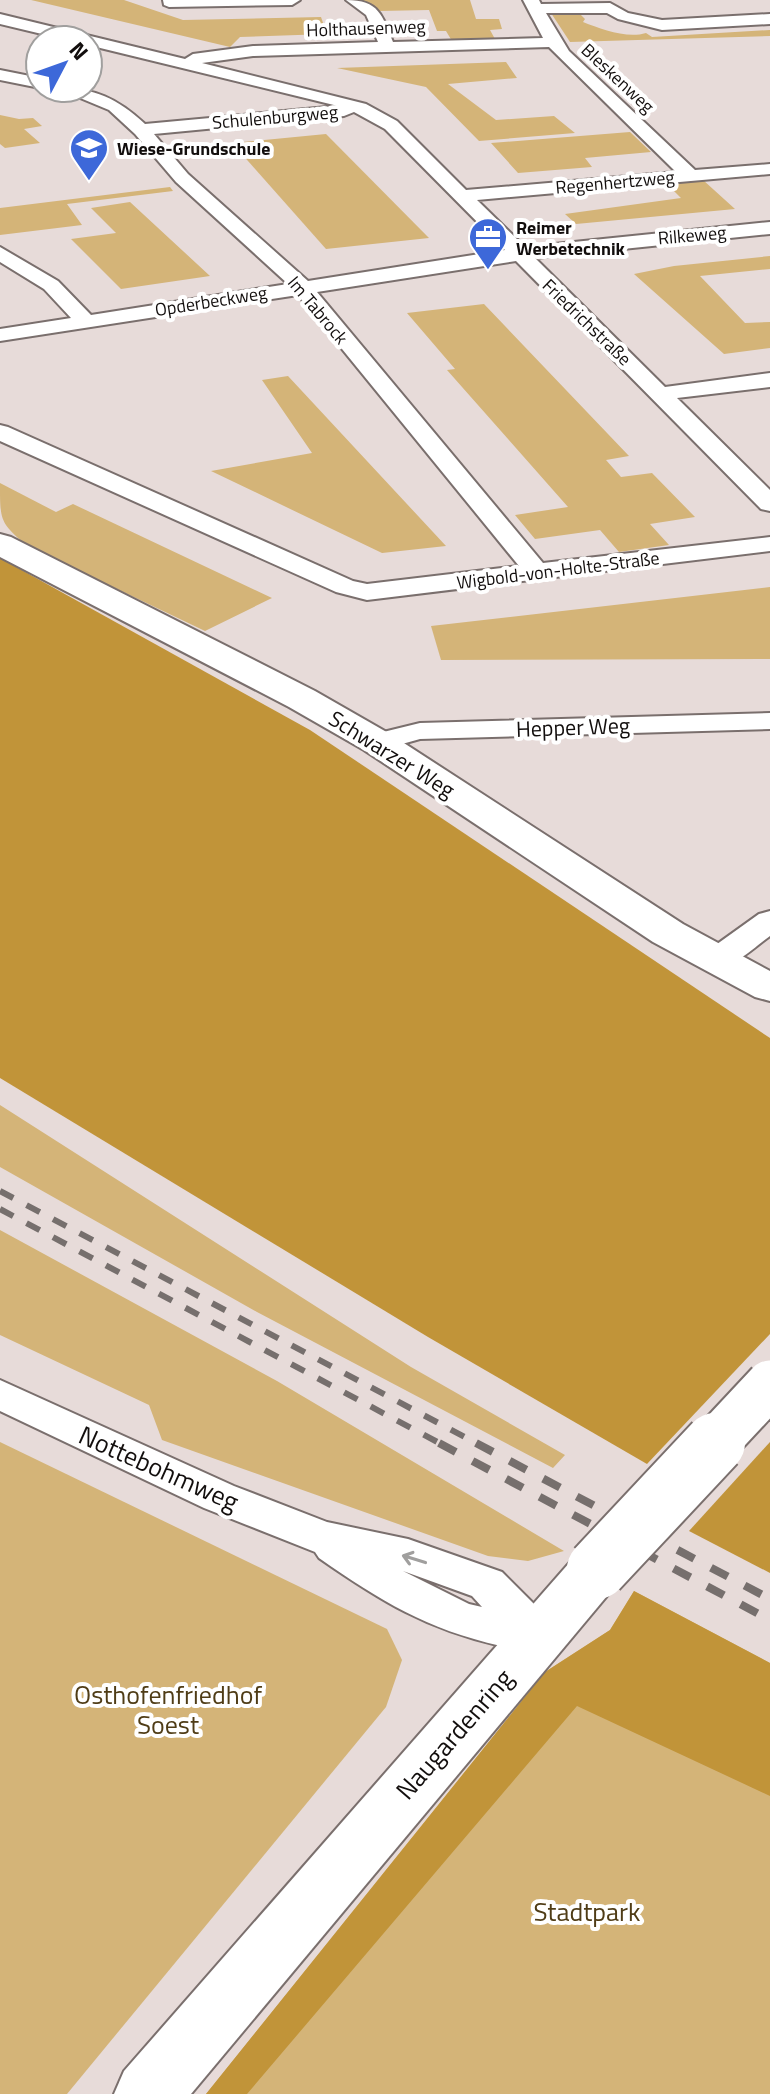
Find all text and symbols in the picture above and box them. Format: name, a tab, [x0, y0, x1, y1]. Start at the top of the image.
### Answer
street label: Holthausenweg	[306, 12, 426, 44]
north arrow	[24, 24, 104, 104]
text: N	[61, 34, 97, 68]
street label: Bleskenweg	[575, 37, 661, 119]
street label: Schulenburgweg	[211, 98, 339, 136]
school or university icon: Wiese-Grundschule	[68, 127, 110, 182]
place label: Wiese-Grundschule	[117, 135, 271, 162]
street label: Regenhertzweg	[554, 163, 676, 201]
place label: Reimer Werbetechnik	[516, 214, 626, 262]
office icon: Reimer Werbetechnik	[467, 216, 509, 271]
street label: Rilkeweg	[657, 219, 727, 251]
street label: Im Tabrock	[281, 270, 355, 350]
street label: Friedrichstraße	[536, 272, 638, 372]
street label: Opderbeckweg	[153, 279, 269, 323]
street label: Wigbold-von-Holte-Straße	[455, 544, 661, 596]
street label: Schwarzer Weg	[322, 702, 462, 806]
street label: Hepper Weg	[515, 708, 631, 746]
street label: Nottebohmweg	[73, 1415, 245, 1521]
one-way arrow	[401, 1551, 427, 1566]
street label: Naugardenring	[386, 1660, 522, 1808]
park label: Osthofenfriedhof Soest	[74, 1675, 262, 1744]
park label: Stadtpark	[533, 1892, 641, 1931]

